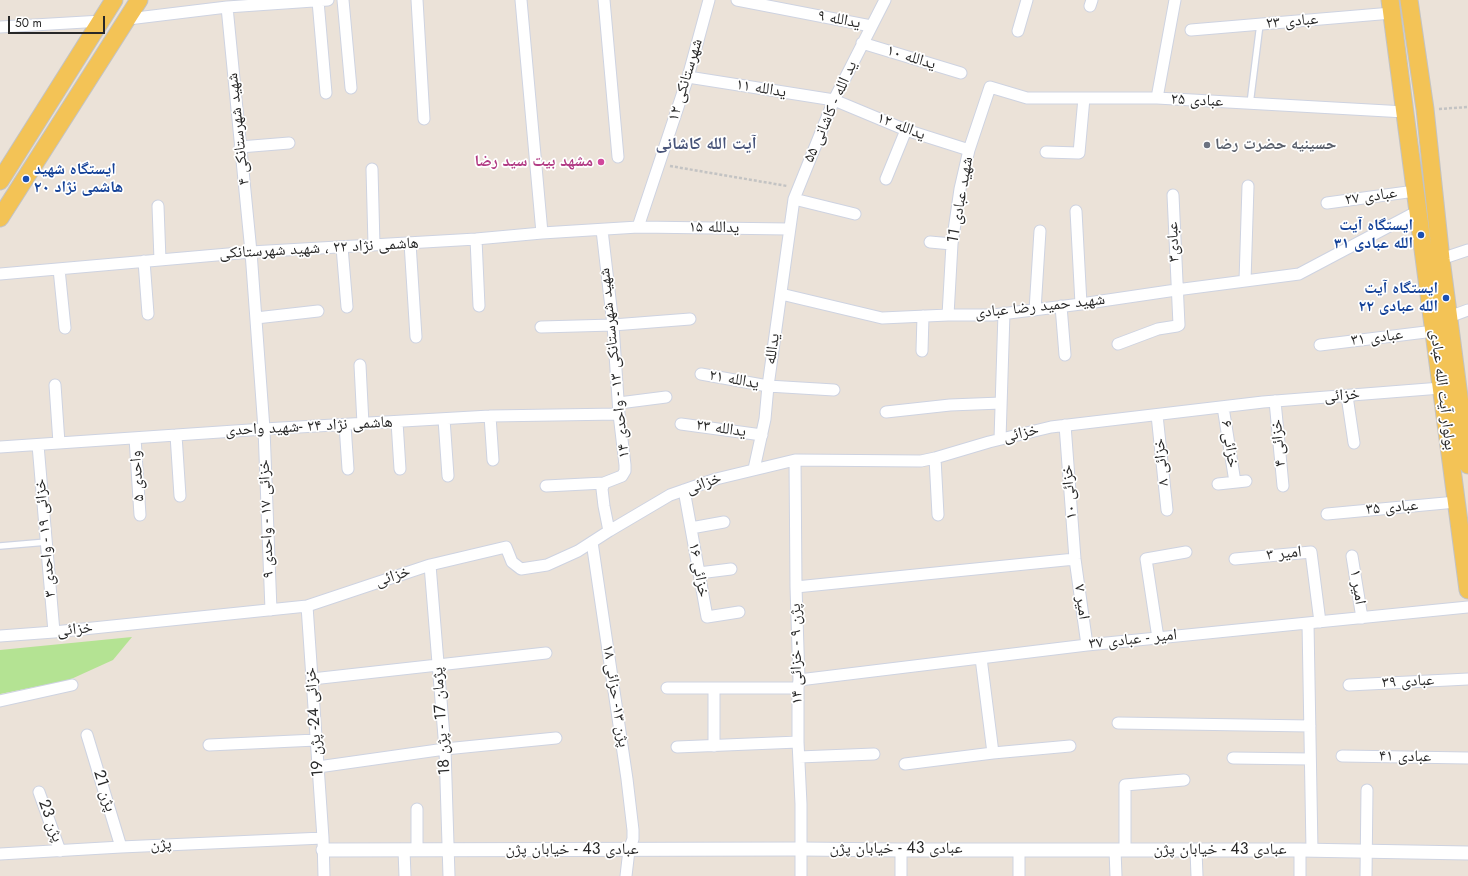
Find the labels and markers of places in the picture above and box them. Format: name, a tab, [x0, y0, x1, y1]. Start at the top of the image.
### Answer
place label: حسینیه حضرت رضا	[1215, 135, 1336, 155]
marker: حسینیه حضرت رضا	[1202, 140, 1212, 150]
place label: مشهد بيت سيد رضا	[474, 152, 593, 172]
marker: مشهد بيت سيد رضا	[596, 157, 606, 167]
place label: ایستگاه شهید هاشمی نژاد ۲۰	[34, 160, 123, 198]
marker: ایستگاه شهید هاشمی نژاد ۲۰	[21, 174, 31, 184]
place label: ایستگاه آیت الله عبادی ۳۱	[1334, 216, 1413, 254]
marker: ایستگاه آیت الله عبادی ۳۱	[1416, 230, 1426, 240]
place label: ایستگاه آیت الله عبادی ۲۲	[1359, 279, 1438, 317]
marker: ایستگاه آیت الله عبادی ۲۲	[1441, 293, 1451, 303]

